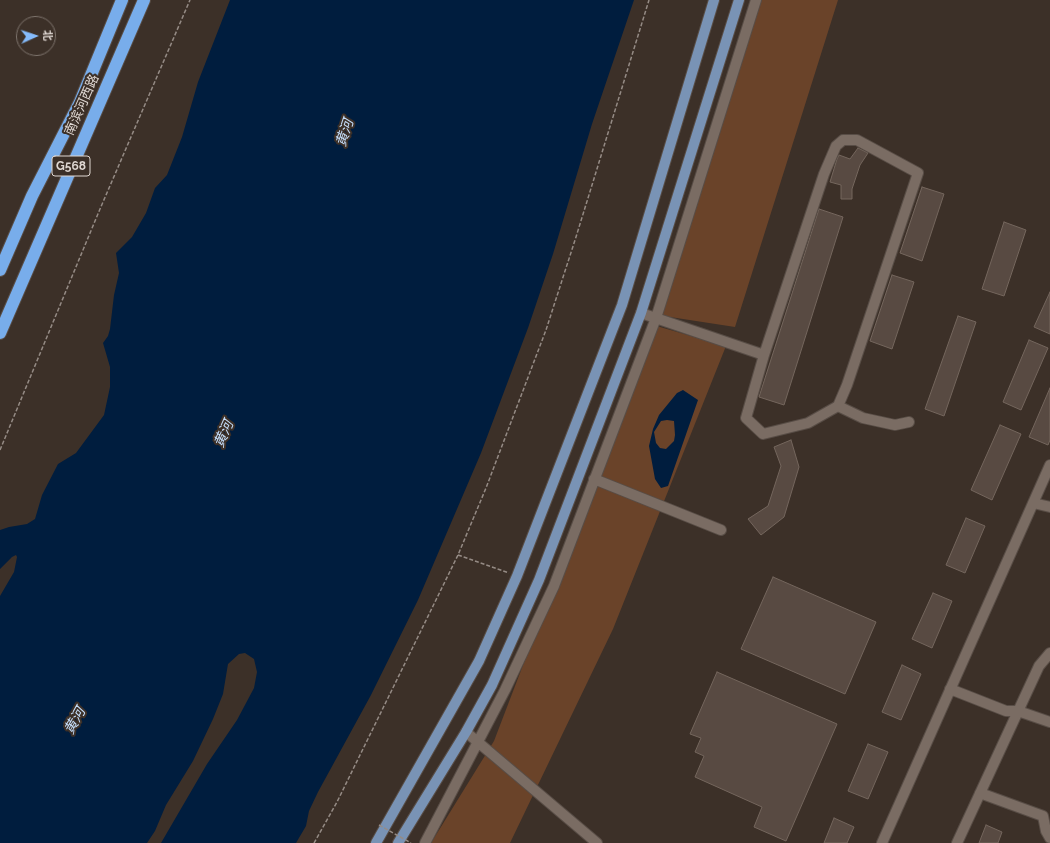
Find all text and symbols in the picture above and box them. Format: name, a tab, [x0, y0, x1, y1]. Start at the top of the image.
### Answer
north arrow	[16, 16, 56, 56]
text: 北	[41, 30, 54, 41]
street label: 南滨河西路	[62, 72, 102, 138]
water label: 黄河	[333, 117, 357, 149]
road number: G568	[52, 156, 90, 176]
water label: 黄河	[211, 418, 237, 450]
water label: 黄河	[61, 705, 89, 737]

